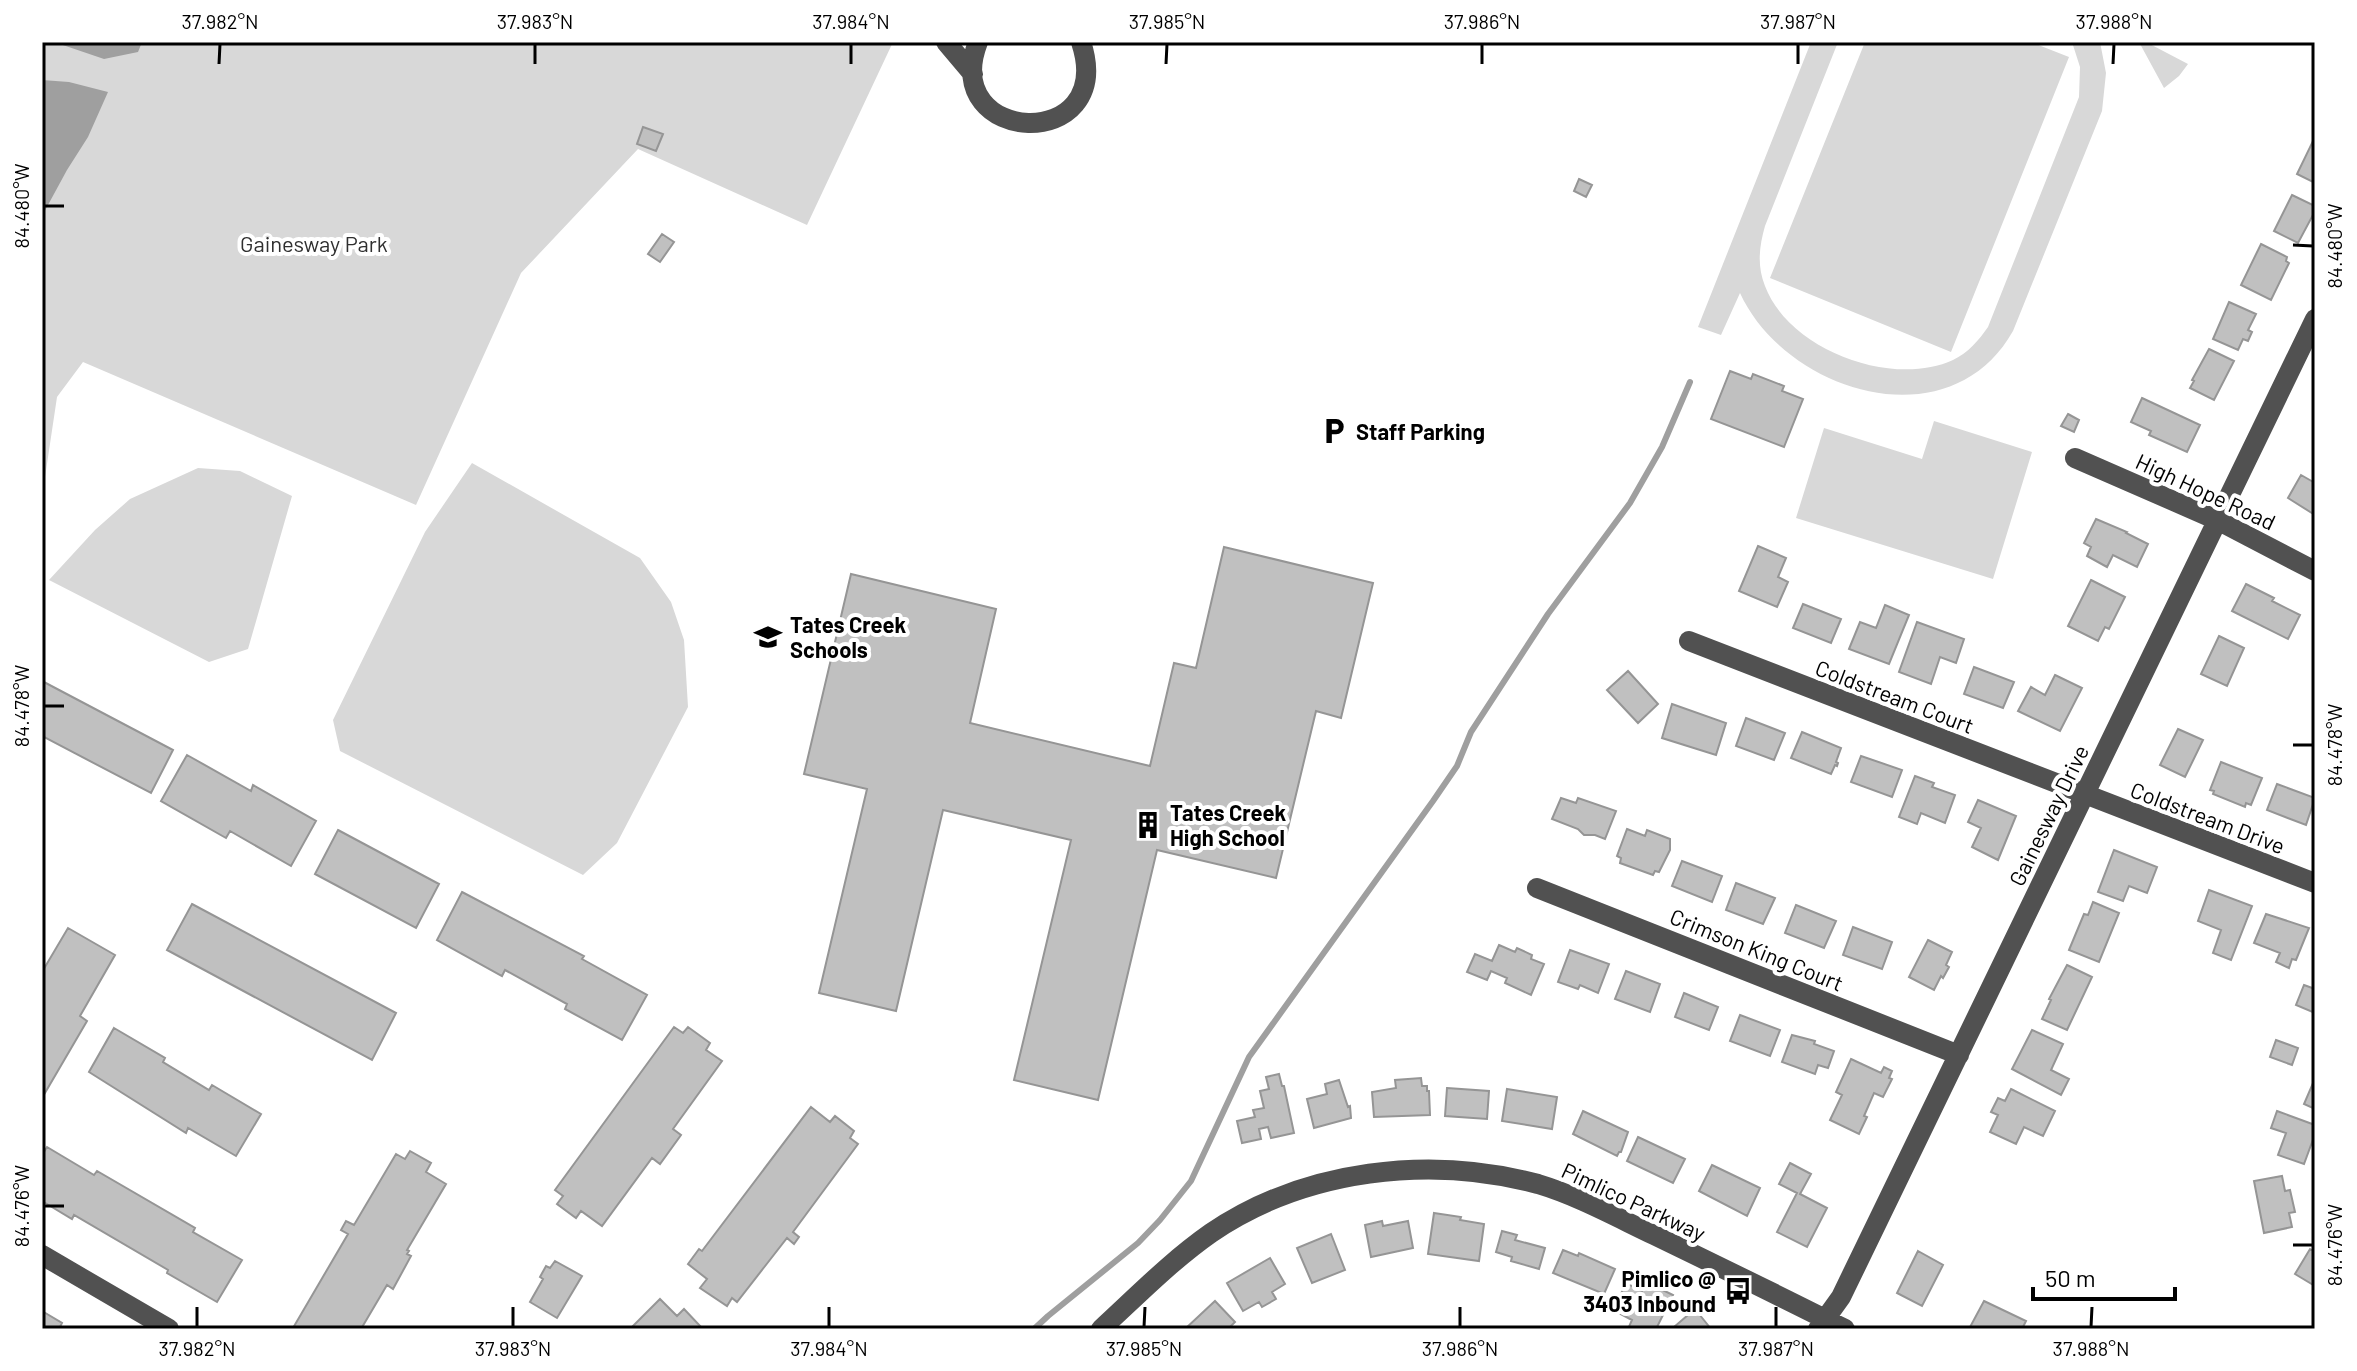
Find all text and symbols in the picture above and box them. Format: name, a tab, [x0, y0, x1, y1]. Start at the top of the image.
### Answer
text: 37.982°N	[181, 9, 259, 33]
text: 37.983°N	[497, 9, 573, 33]
text: 37.984°N	[812, 9, 890, 33]
text: 37.985°N	[1129, 9, 1205, 33]
text: 37.986°N	[1444, 9, 1520, 33]
text: 37.987°N	[1760, 9, 1836, 33]
text: 37.988°N	[2076, 9, 2152, 33]
text: 84.480°W	[9, 163, 33, 248]
text: 84.480°W	[2322, 203, 2346, 288]
park label: Gainesway Park	[240, 230, 388, 256]
parking icon: Staff Parking	[1319, 416, 1349, 446]
place label: Staff Parking	[1356, 418, 1485, 444]
street label: High Hope Road	[2132, 447, 2280, 535]
place label: Tates Creek Schools	[790, 611, 907, 662]
school or university icon: Tates Creek Schools	[753, 622, 783, 652]
street label: Coldstream Court	[1812, 654, 1978, 738]
text: 84.478°W	[9, 664, 33, 747]
text: 84.478°W	[2322, 703, 2346, 786]
street label: Gainesway Drive	[2003, 740, 2093, 890]
street label: Coldstream Drive	[2127, 776, 2289, 858]
place label: Tates Creek High School	[1170, 799, 1287, 850]
building icon: Tates Creek High School	[1133, 810, 1163, 840]
street label: Crimson King Court	[1667, 902, 1847, 996]
street label: Pimlico Parkway	[1558, 1156, 1710, 1246]
text: 84.476°W	[9, 1164, 33, 1247]
text: 84.476°W	[2322, 1203, 2346, 1286]
scale bar	[2033, 1251, 2175, 1301]
text: 50 m	[2045, 1263, 2096, 1292]
place label: Pimlico @ 3403 Inbound	[1583, 1265, 1716, 1316]
bus stop icon: Pimlico @ 3403 Inbound	[1723, 1276, 1753, 1306]
text: 37.982°N	[158, 1336, 236, 1360]
text: 37.983°N	[475, 1336, 551, 1360]
text: 37.984°N	[790, 1336, 868, 1360]
text: 37.985°N	[1106, 1336, 1182, 1360]
text: 37.986°N	[1422, 1336, 1498, 1360]
text: 37.987°N	[1738, 1336, 1814, 1360]
text: 37.988°N	[2053, 1336, 2129, 1360]

